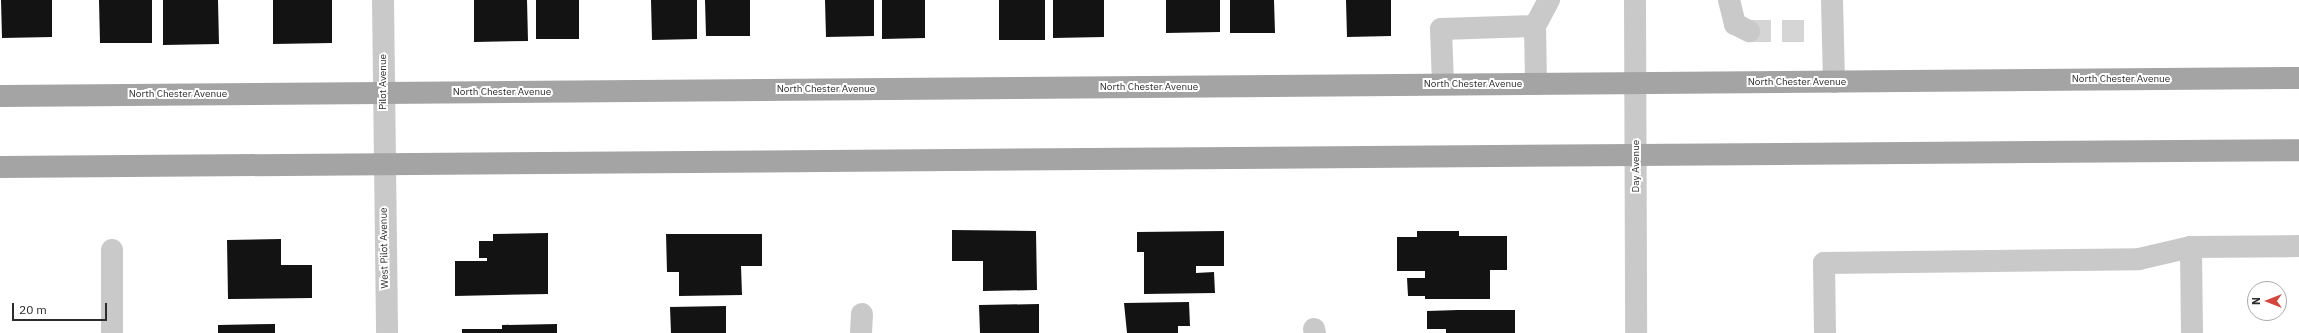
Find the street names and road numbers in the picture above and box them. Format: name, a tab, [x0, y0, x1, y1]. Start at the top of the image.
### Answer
street label: Pilot Avenue	[377, 54, 389, 110]
street label: North Chester Avenue	[2072, 73, 2170, 85]
street label: North Chester Avenue	[1748, 76, 1846, 88]
street label: North Chester Avenue	[1424, 78, 1522, 90]
street label: North Chester Avenue	[1100, 81, 1198, 93]
street label: North Chester Avenue	[777, 83, 875, 95]
street label: North Chester Avenue	[453, 86, 551, 98]
street label: North Chester Avenue	[129, 88, 227, 100]
street label: Day Avenue	[1630, 140, 1642, 192]
street label: West Pilot Avenue	[377, 207, 391, 289]

